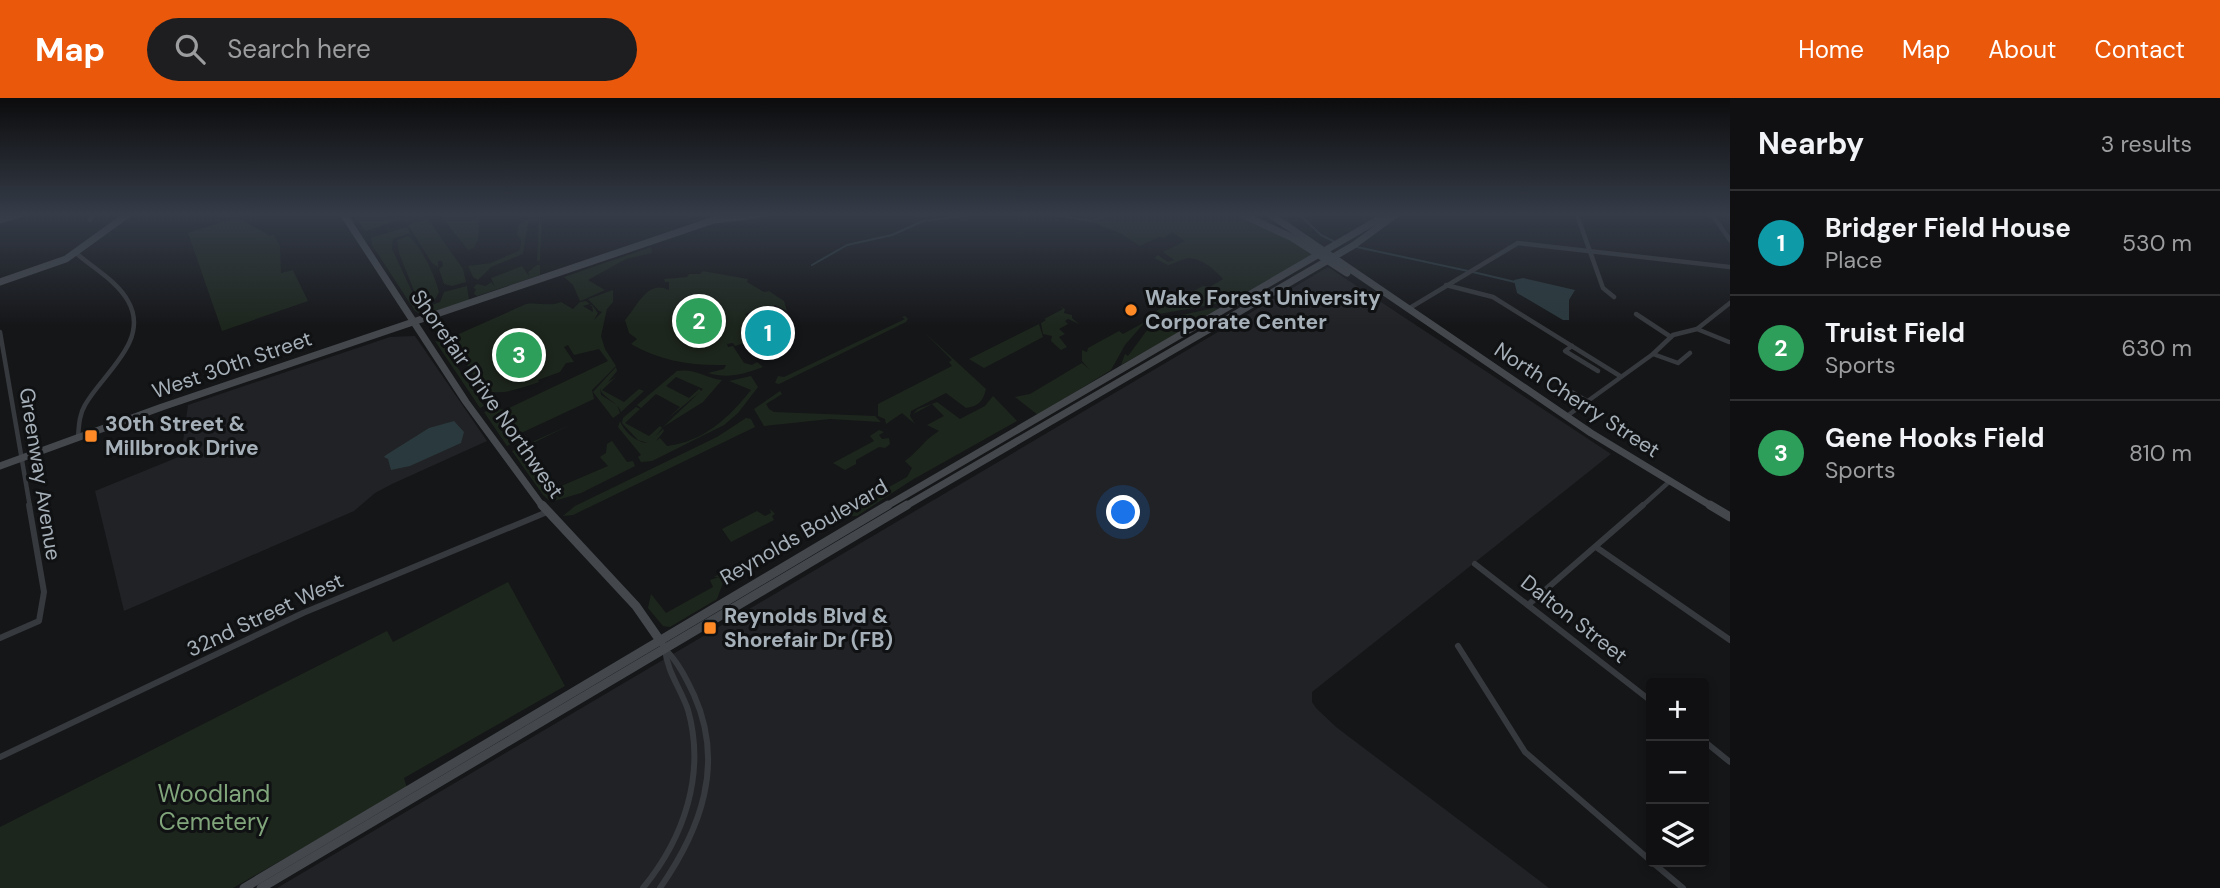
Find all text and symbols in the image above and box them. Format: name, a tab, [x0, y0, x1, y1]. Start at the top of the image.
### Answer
search box	[147, 18, 637, 81]
text: Map	[35, 28, 105, 71]
icon: search	[171, 30, 209, 68]
text: Search here	[227, 32, 371, 66]
text: Home	[1798, 34, 1864, 65]
text: Map	[1902, 34, 1950, 65]
text: About	[1988, 34, 2057, 65]
text: Contact	[2095, 34, 2185, 65]
text: Nearby	[1758, 124, 1864, 163]
text: 3 results	[2101, 129, 2192, 159]
text: Bridger Field House	[1825, 211, 2071, 245]
text: 1	[1777, 228, 1785, 258]
text: 530 m	[2122, 228, 2192, 258]
text: Place	[1825, 245, 1882, 275]
street label: Shorefair Drive Northwest	[404, 284, 570, 504]
place label: Wake Forest University Corporate Center	[1145, 284, 1381, 336]
pin: 2	[676, 295, 722, 347]
marker: Wake Forest University Corporate Center	[1123, 302, 1139, 318]
pin: 1	[745, 307, 791, 359]
text: Truist Field	[1825, 316, 1965, 350]
street label: West 30th Street	[148, 325, 316, 405]
pin: 3	[496, 329, 542, 381]
text: 2	[1774, 333, 1788, 363]
text: 630 m	[2122, 333, 2192, 363]
street label: North Cherry Street	[1489, 336, 1665, 464]
text: Sports	[1825, 350, 1895, 380]
street label: Greenway Avenue	[13, 386, 67, 562]
place label: 30th Street & Millbrook Drive	[105, 410, 259, 462]
text: Gene Hooks Field	[1825, 421, 2045, 455]
marker: 30th Street & Millbrook Drive	[83, 428, 99, 444]
text: 3	[1774, 438, 1788, 468]
text: 810 m	[2129, 438, 2192, 468]
text: Sports	[1825, 455, 1895, 485]
street label: Reynolds Boulevard	[715, 473, 893, 591]
your location	[1106, 495, 1140, 529]
street label: 32nd Street West	[182, 566, 348, 664]
street label: Dalton Street	[1515, 569, 1633, 669]
place label: Reynolds Blvd & Shorefair Dr (FB)	[724, 602, 893, 654]
marker: Reynolds Blvd & Shorefair Dr (FB)	[702, 620, 718, 636]
map controls	[1646, 678, 1709, 867]
button: +	[1646, 678, 1709, 741]
button: −	[1646, 741, 1709, 804]
park label: Woodland Cemetery	[158, 778, 270, 837]
button: layers	[1646, 804, 1709, 867]

